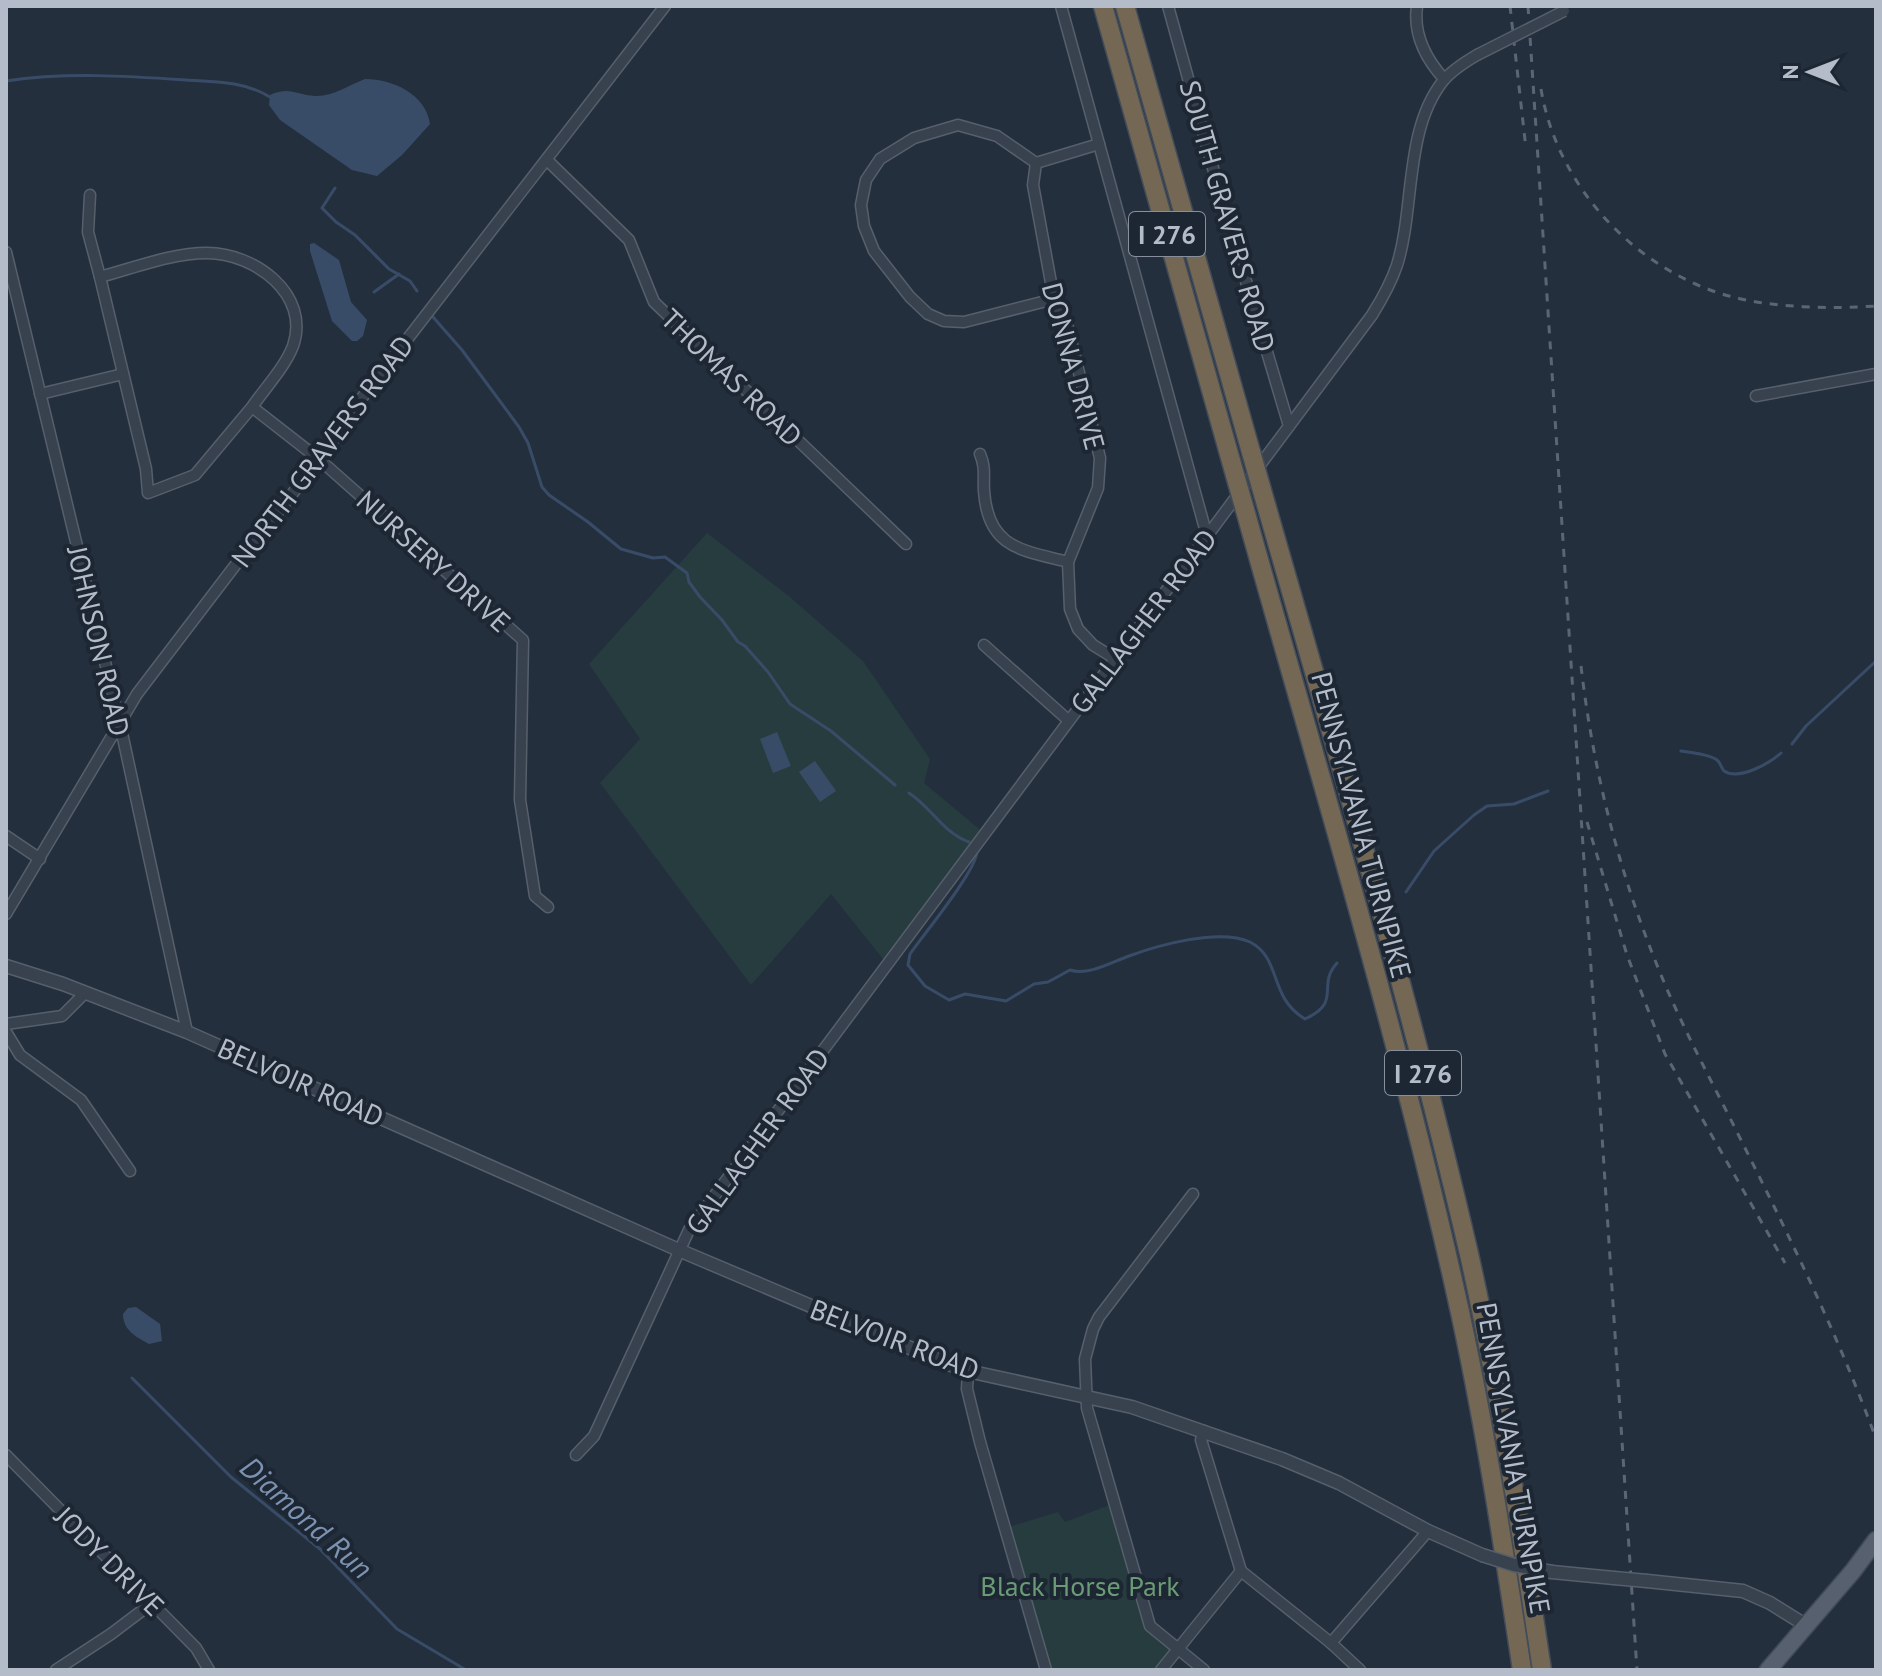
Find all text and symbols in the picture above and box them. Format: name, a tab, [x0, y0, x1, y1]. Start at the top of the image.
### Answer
north arrow	[1770, 32, 1850, 112]
text: N	[1776, 65, 1804, 79]
street label: SOUTH GRAVERS ROAD	[1172, 76, 1284, 356]
road number: I 276	[1129, 212, 1205, 256]
street label: DONNA DRIVE	[1034, 278, 1114, 454]
street label: THOMAS ROAD	[653, 300, 811, 454]
street label: NORTH GRAVERS ROAD	[223, 327, 421, 575]
street label: NURSERY DRIVE	[349, 482, 519, 640]
street label: GALLAGHER ROAD	[1061, 521, 1225, 721]
street label: JOHNSON ROAD	[59, 541, 139, 740]
street label: PENNSYLVANIA TURNPIKE	[1303, 668, 1421, 982]
street label: BELVOIR ROAD	[212, 1029, 390, 1135]
street label: GALLAGHER ROAD	[677, 1040, 837, 1242]
road number: I 276	[1385, 1051, 1461, 1095]
street label: BELVOIR ROAD	[805, 1290, 985, 1388]
street label: PENNSYLVANIA TURNPIKE	[1468, 1299, 1560, 1617]
water label: Diamond Run	[233, 1447, 381, 1587]
street label: JODY DRIVE	[46, 1497, 173, 1624]
park label: Black Horse Park	[980, 1567, 1180, 1604]

